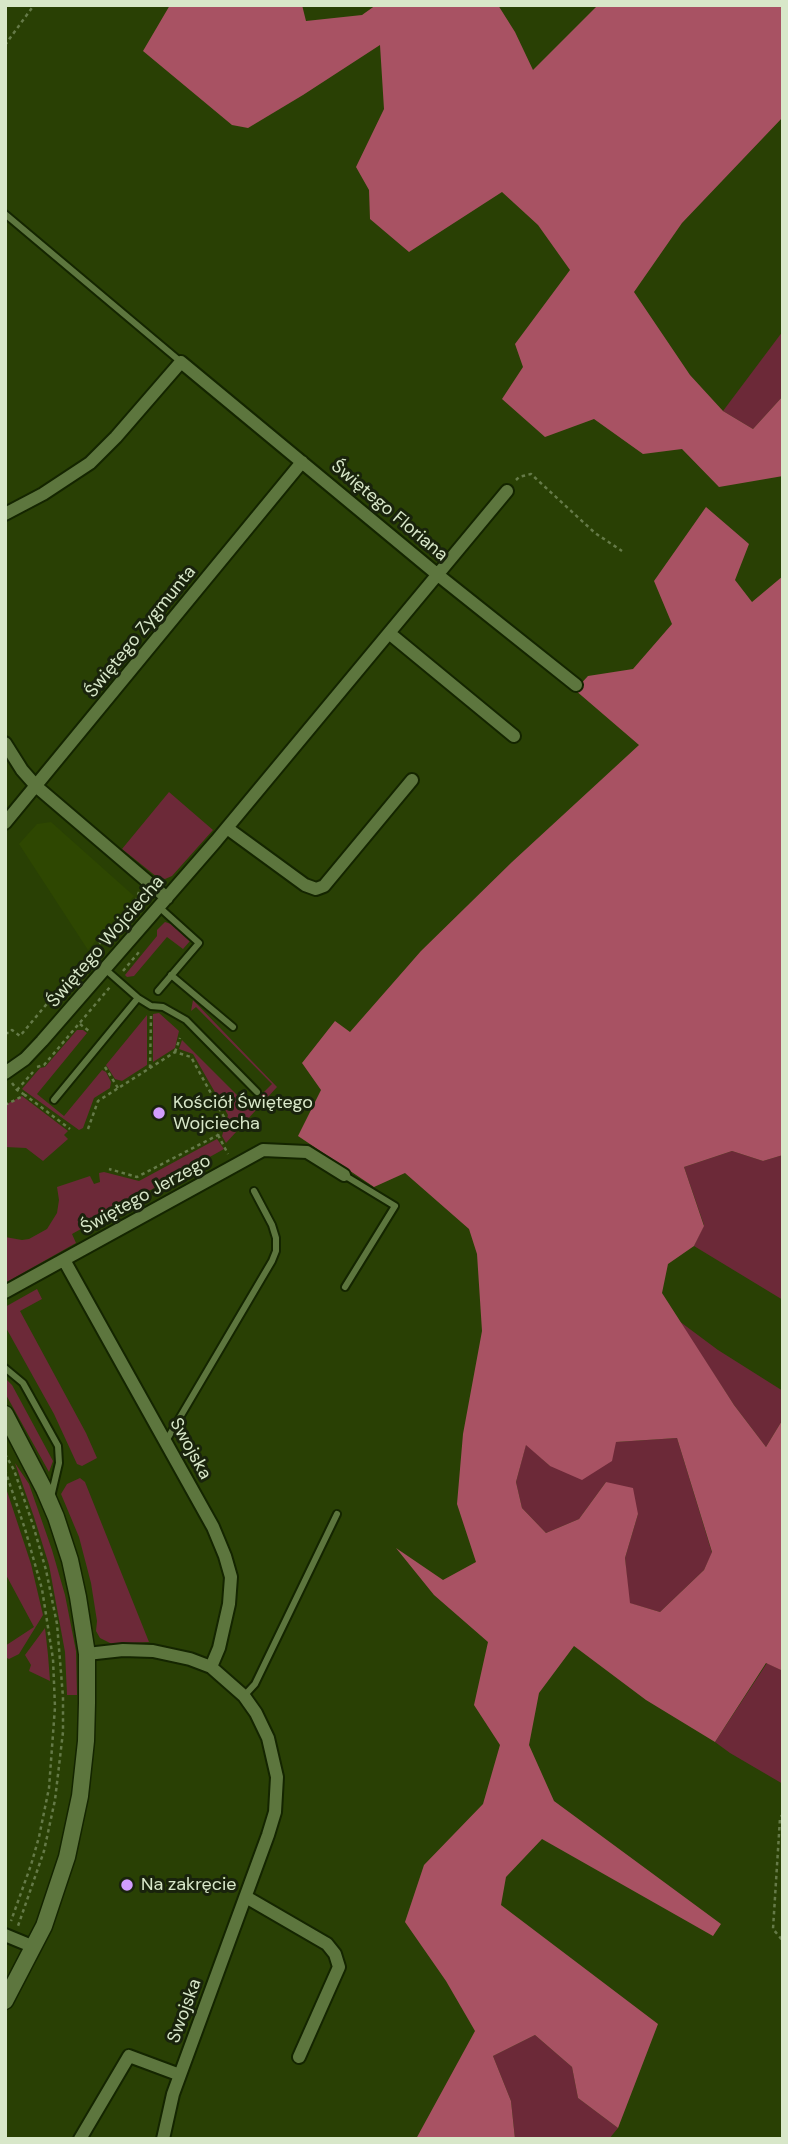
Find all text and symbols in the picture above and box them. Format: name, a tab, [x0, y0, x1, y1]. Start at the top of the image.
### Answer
street label: Świętego Floriana	[326, 456, 452, 566]
street label: Świętego Zygmunta	[81, 562, 201, 702]
street label: Świętego Wojciecha	[43, 872, 169, 1012]
place label: Kościół Świętego Wojciecha	[173, 1092, 313, 1134]
marker: Kościół Świętego Wojciecha	[151, 1105, 167, 1121]
street label: Świętego Jerzego	[77, 1150, 215, 1240]
street label: Swojska	[164, 1415, 216, 1483]
place label: Na zakręcie	[141, 1874, 237, 1896]
marker: Na zakręcie	[119, 1877, 135, 1893]
street label: Swojska	[163, 1976, 207, 2046]

